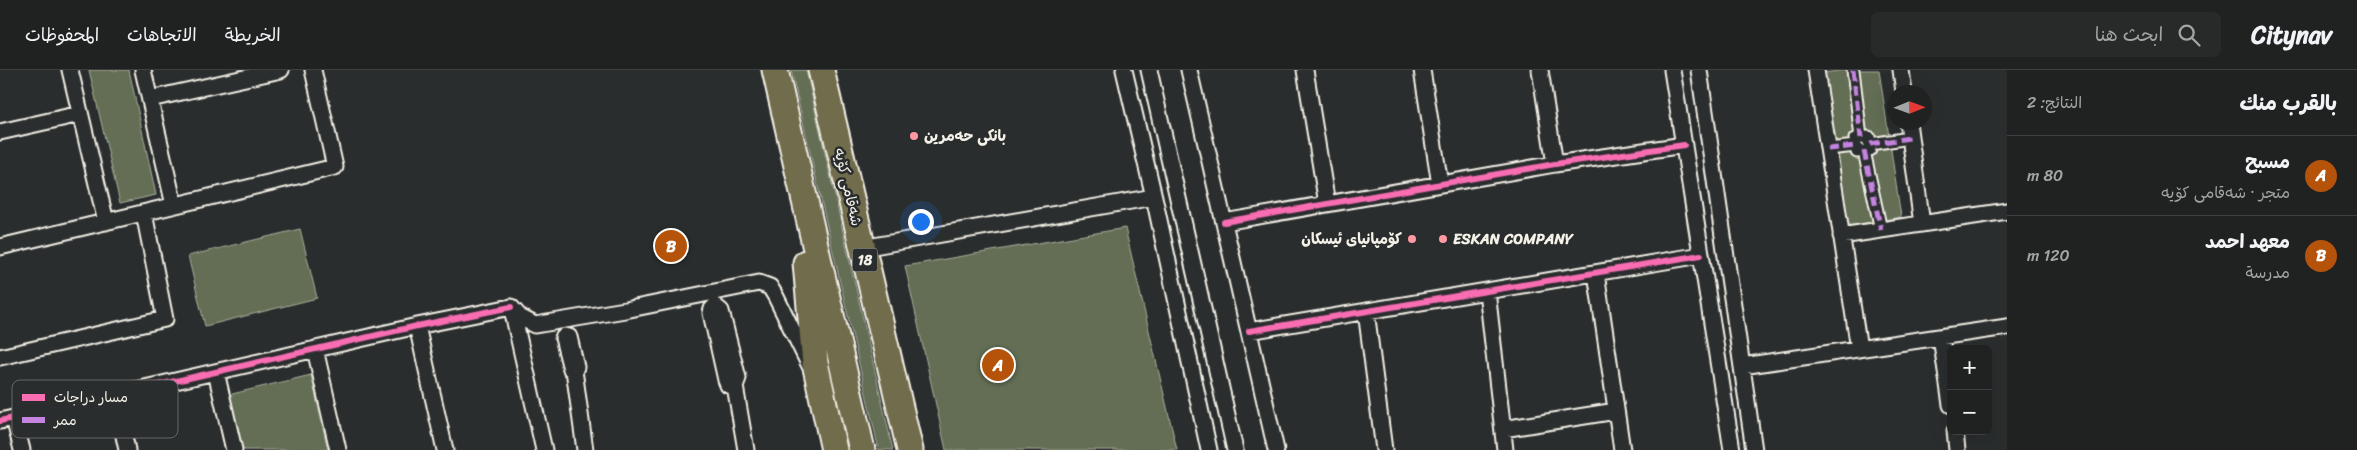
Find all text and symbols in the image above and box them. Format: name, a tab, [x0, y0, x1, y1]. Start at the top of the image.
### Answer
search box	[1871, 12, 2221, 57]
text: Citynav	[2251, 14, 2332, 56]
text: ابحث هنا	[2095, 18, 2163, 51]
text: المحفوظات	[25, 19, 99, 51]
text: الاتجاهات	[127, 19, 197, 51]
text: الخريطة	[225, 19, 281, 51]
icon: search	[2175, 21, 2203, 49]
text: بالقرب منك	[2239, 84, 2337, 122]
north arrow	[1887, 85, 1932, 130]
text: النتائج: 2	[2027, 88, 2082, 117]
place label: بانكی حه‌مرین	[924, 123, 1006, 149]
marker: بانكی حه‌مرین	[908, 130, 920, 142]
street label: شەقامی کۆیە	[826, 145, 870, 229]
text: مسبح	[2245, 145, 2290, 178]
text: 80 m	[2027, 161, 2063, 190]
text: A	[2316, 161, 2326, 190]
text: متجر · شەقامی کۆیە	[2161, 178, 2290, 207]
your location	[908, 209, 934, 235]
text: معهد احمد	[2205, 225, 2290, 258]
place label: کۆمپانیای ئیسکان	[1301, 226, 1402, 252]
place label: ESKAN COMPANY	[1453, 226, 1575, 252]
pin: B	[655, 227, 687, 265]
marker: کۆمپانیای ئیسکان	[1406, 233, 1418, 245]
marker: ESKAN COMPANY	[1437, 233, 1449, 245]
text: 120 m	[2027, 241, 2070, 270]
text: B	[2316, 241, 2326, 270]
road number: 18	[852, 248, 878, 272]
text: مدرسة	[2245, 258, 2290, 287]
map controls	[1947, 345, 1992, 435]
button: +	[1947, 345, 1992, 390]
pin: A	[982, 346, 1014, 384]
legend	[12, 380, 178, 438]
text: مسار دراجات	[54, 385, 128, 410]
button: −	[1947, 390, 1992, 435]
text: ممر	[53, 408, 77, 433]

